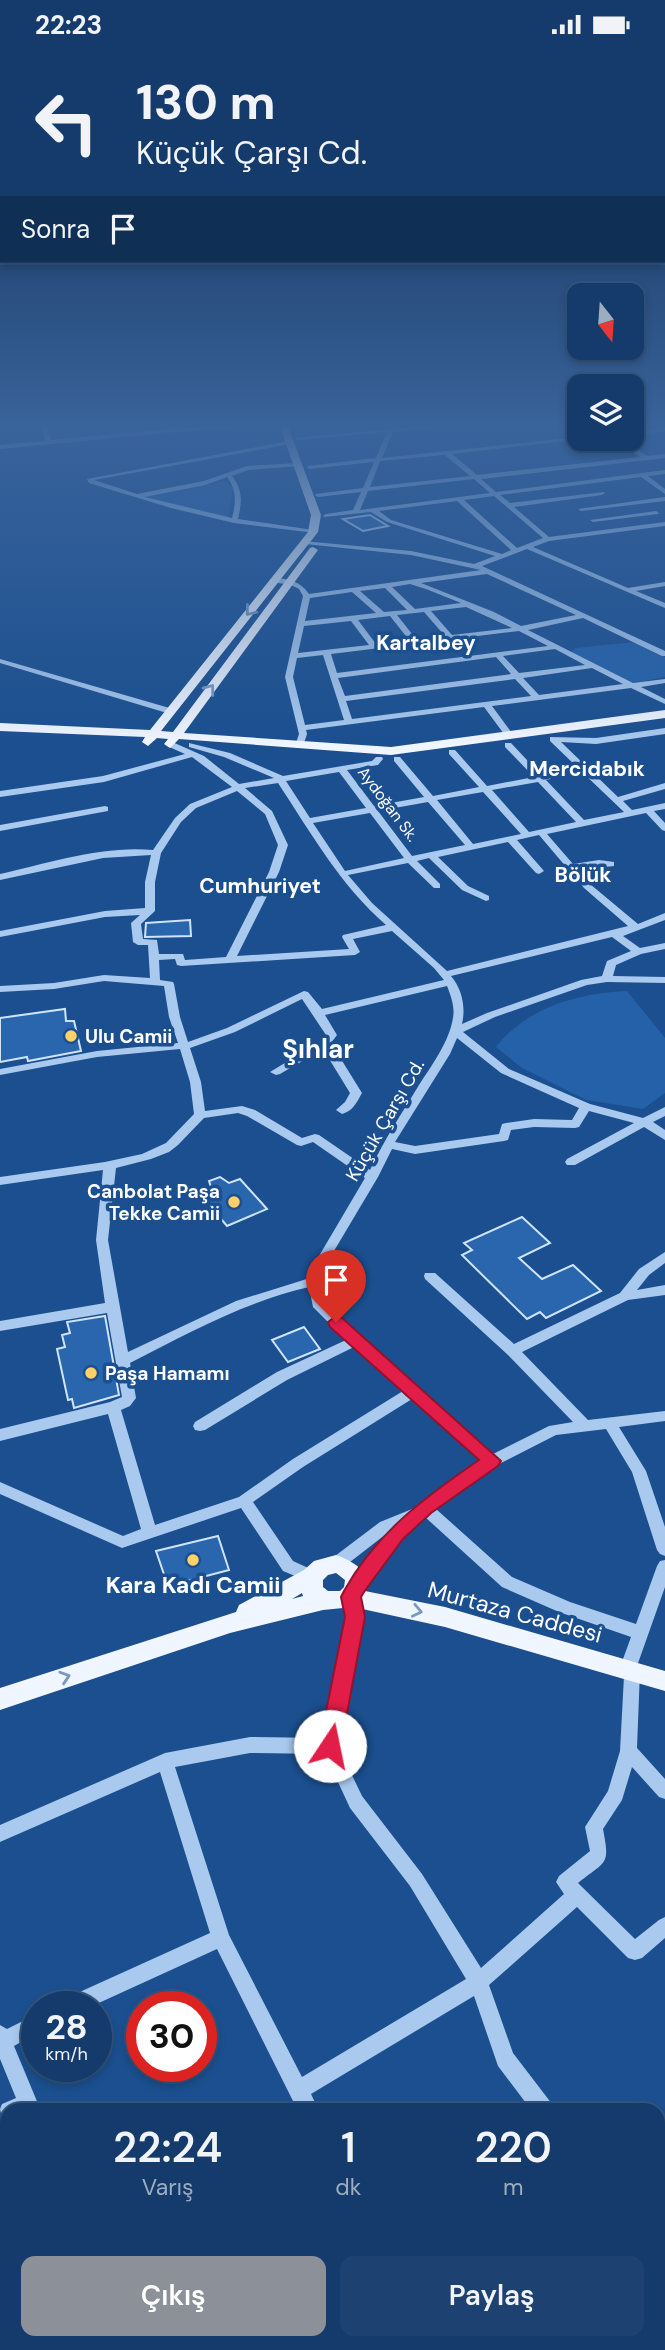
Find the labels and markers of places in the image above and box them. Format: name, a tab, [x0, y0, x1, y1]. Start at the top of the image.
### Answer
place label: Ulu Camii	[85, 1024, 172, 1049]
marker: Ulu Camii	[63, 1028, 79, 1044]
place label: Canbolat Paşa Tekke Camii	[87, 1179, 220, 1226]
marker: Canbolat Paşa Tekke Camii	[226, 1194, 242, 1210]
pin	[306, 1250, 366, 1322]
place label: Paşa Hamamı	[105, 1361, 230, 1386]
marker: Paşa Hamamı	[83, 1365, 99, 1381]
marker: Kara Kadı Camii	[185, 1552, 201, 1568]
place label: Kara Kadı Camii	[106, 1570, 280, 1600]

